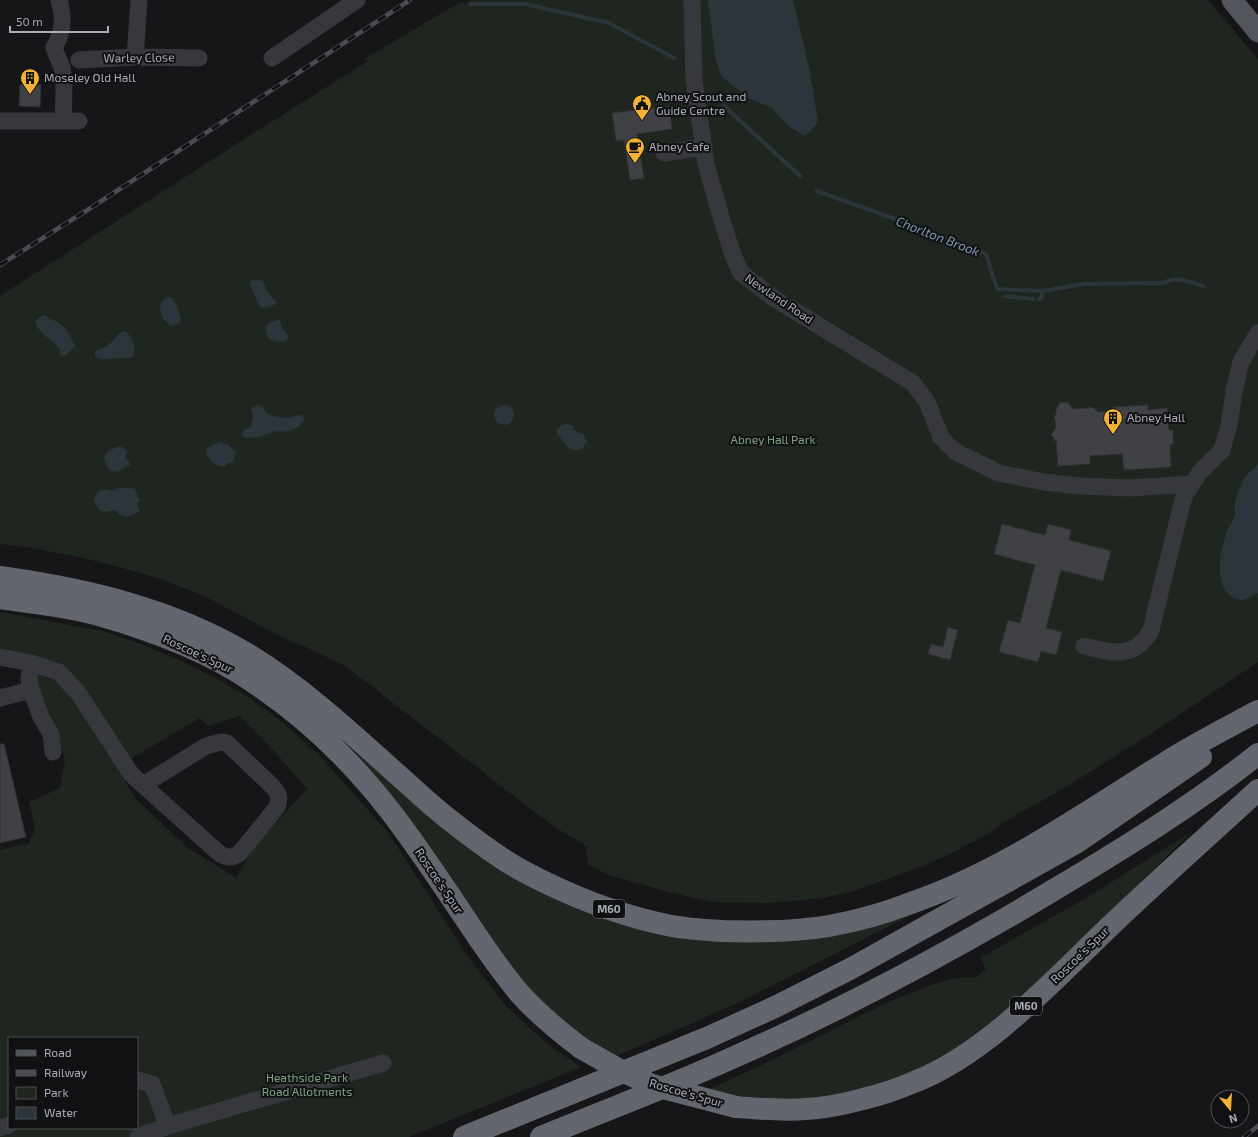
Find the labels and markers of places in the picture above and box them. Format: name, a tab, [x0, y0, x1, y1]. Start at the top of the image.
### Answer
building icon: Moseley Old Hall	[19, 67, 41, 95]
place label: Moseley Old Hall	[44, 70, 136, 84]
place label: Abney Scout and Guide Centre	[656, 89, 746, 117]
public building icon: Abney Scout and Guide Centre	[631, 93, 653, 121]
cafe icon: Abney Cafe	[624, 136, 646, 164]
place label: Abney Cafe	[649, 139, 710, 153]
building icon: Abney Hall	[1102, 407, 1124, 435]
place label: Abney Hall	[1127, 410, 1186, 424]

